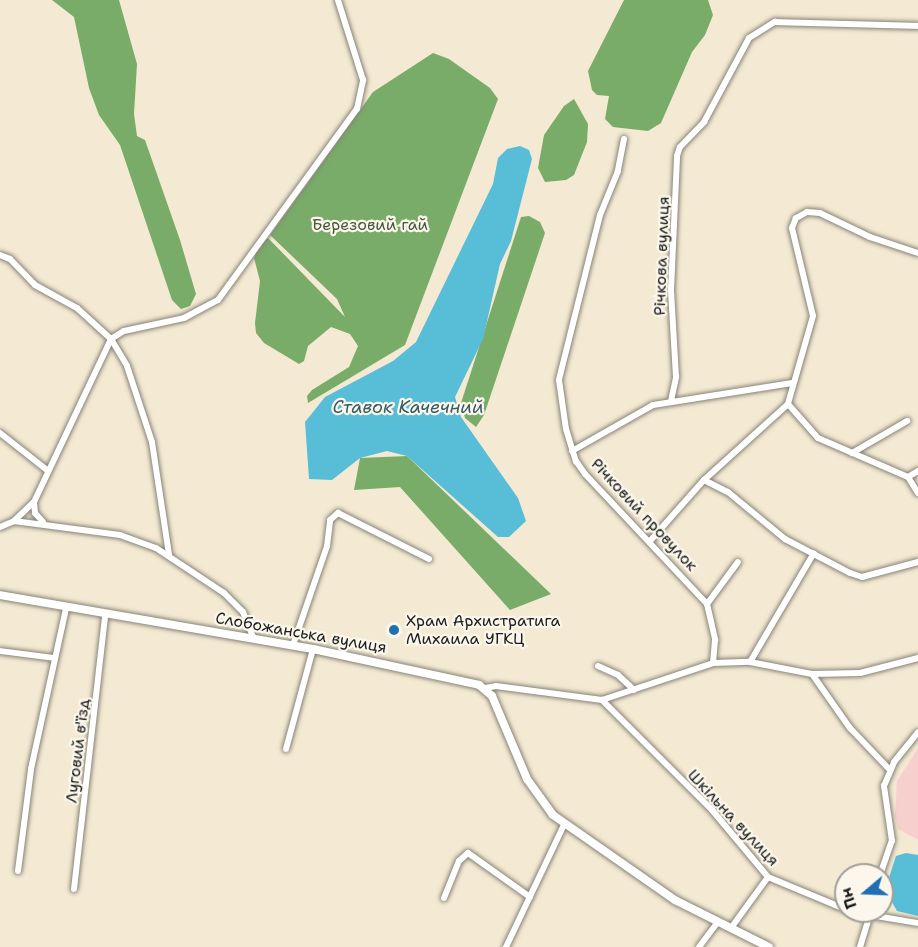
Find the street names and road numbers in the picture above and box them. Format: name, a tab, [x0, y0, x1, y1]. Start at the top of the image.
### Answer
street label: Річкова вулиця	[650, 196, 674, 316]
street label: Річковий провулок	[587, 455, 701, 575]
street label: Слобожанська вулиця	[214, 608, 388, 658]
street label: Луговий в'їзд	[62, 698, 94, 804]
street label: Шкільна вулиця	[683, 766, 783, 870]

